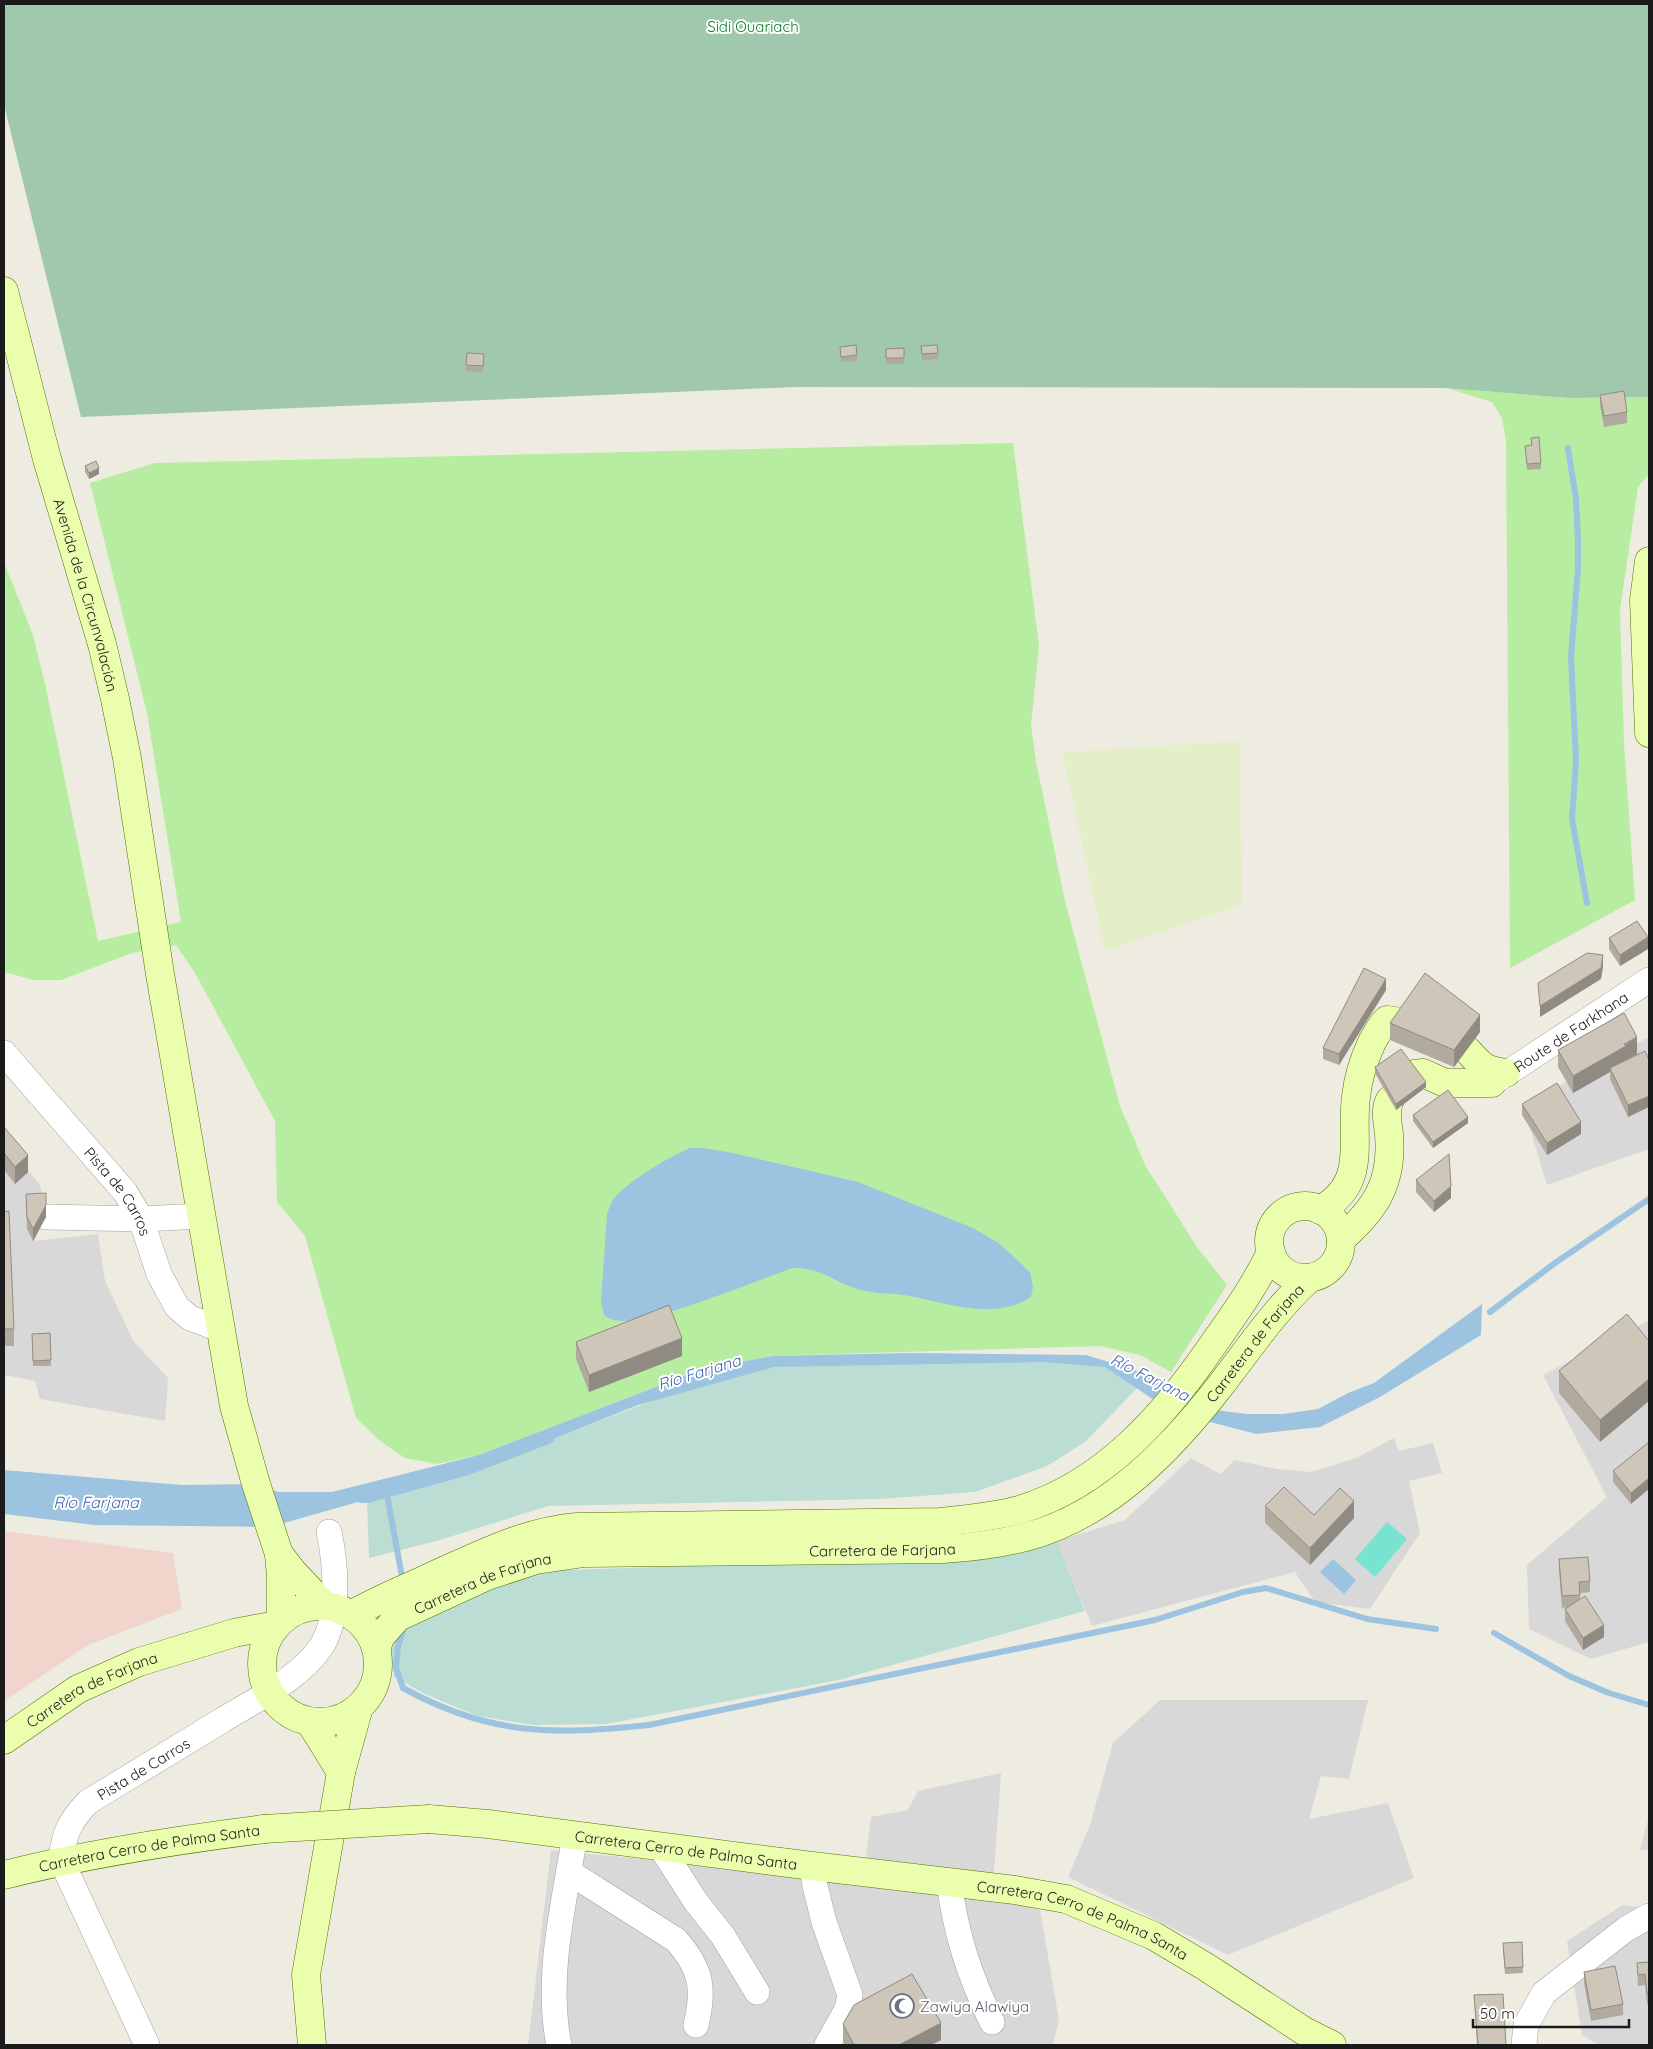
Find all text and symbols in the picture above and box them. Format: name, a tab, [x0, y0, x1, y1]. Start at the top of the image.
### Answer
park label: Sidi Ouariach	[707, 17, 799, 36]
street label: Avenida de la Circunvalación	[50, 496, 122, 693]
street label: Route de Farkhana	[1510, 987, 1632, 1076]
street label: Pista de Carros	[80, 1143, 155, 1238]
street label: Carretera de Farjana	[1201, 1280, 1308, 1406]
water label: Río Farjana	[1107, 1349, 1194, 1406]
water label: Río Farjana	[655, 1350, 744, 1394]
water label: Río Farjana	[53, 1492, 140, 1512]
street label: Carretera de Farjana	[809, 1539, 956, 1560]
street label: Carretera de Farjana	[411, 1548, 552, 1618]
street label: Carretera de Farjana	[22, 1647, 160, 1731]
street label: Pista de Carros	[93, 1733, 193, 1804]
street label: Carretera Cerro de Palma Santa	[37, 1820, 261, 1876]
street label: Carretera Cerro de Palma Santa	[574, 1826, 798, 1874]
street label: Carretera Cerro de Palma Santa	[976, 1876, 1192, 1964]
mosque icon: Zawiya Alawiya	[889, 1993, 915, 2019]
scale bar	[1473, 1996, 1629, 2028]
place label: Zawiya Alawiya	[920, 1997, 1029, 2016]
text: 50 m	[1480, 2004, 1515, 2023]

